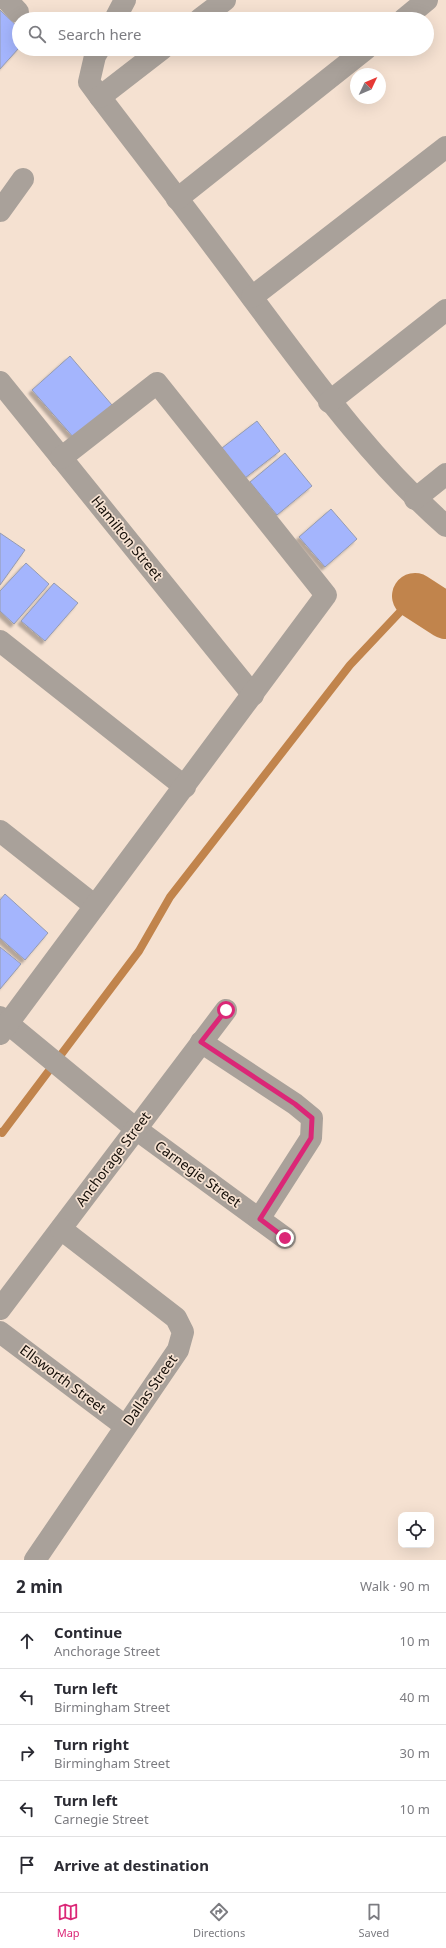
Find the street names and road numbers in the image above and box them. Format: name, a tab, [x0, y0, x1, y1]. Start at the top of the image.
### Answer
street label: Hamilton Street	[87, 492, 167, 584]
street label: Anchorage Street	[71, 1107, 155, 1210]
street label: Carnegie Street	[151, 1136, 245, 1211]
street label: Ellsworth Street	[16, 1340, 110, 1417]
street label: Dallas Street	[118, 1350, 181, 1429]

